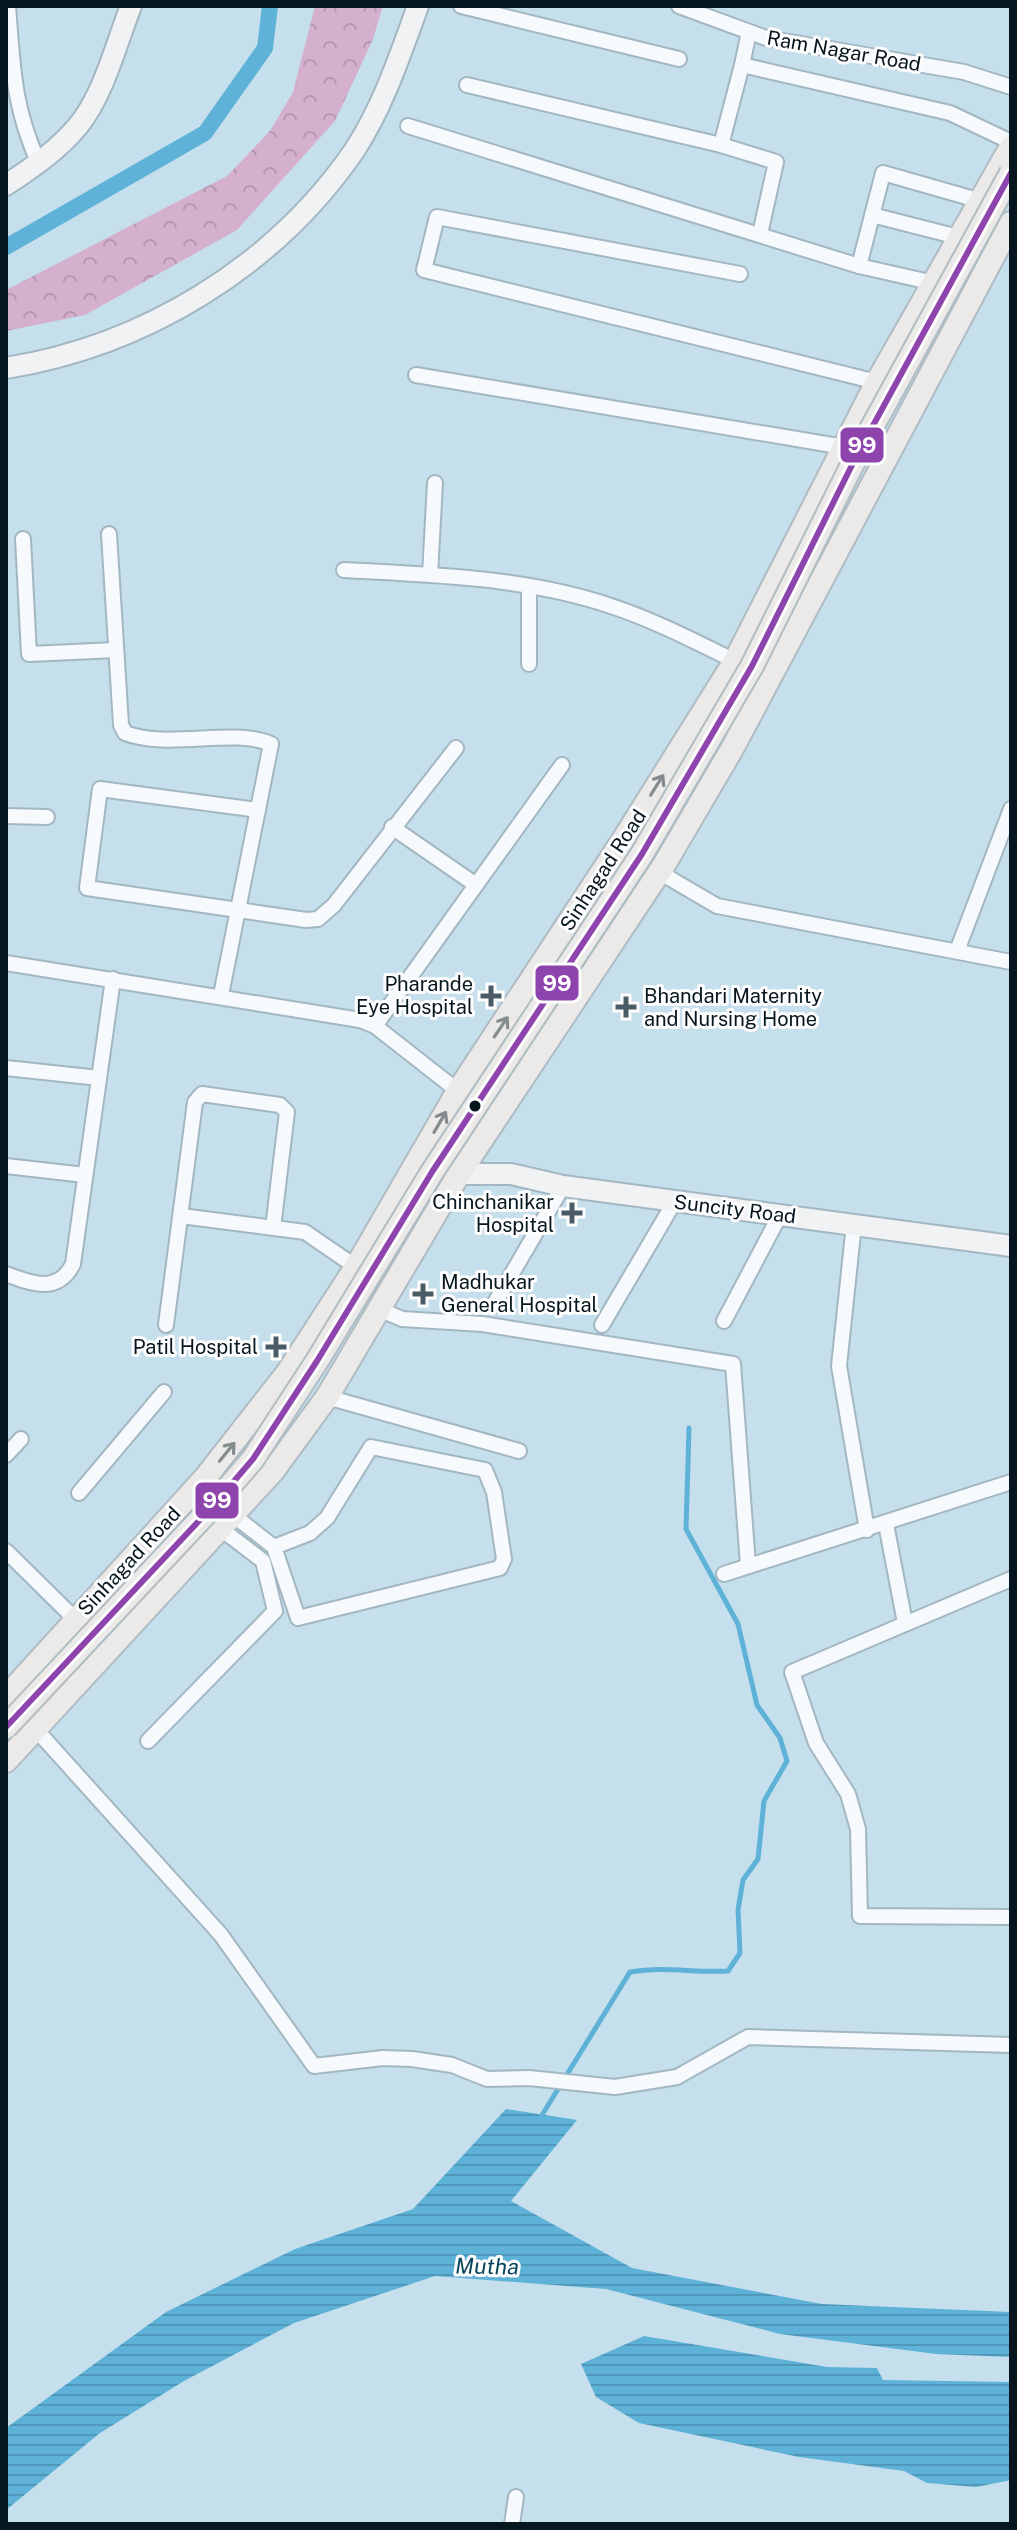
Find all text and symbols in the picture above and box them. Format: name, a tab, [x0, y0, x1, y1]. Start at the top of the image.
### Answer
street label: Ram Nagar Road	[765, 26, 923, 76]
line badge: 99	[839, 426, 885, 464]
text: 99	[848, 432, 876, 458]
one-way arrow	[650, 774, 666, 797]
street label: Sinhagad Road	[555, 805, 651, 935]
line badge: 99	[534, 964, 580, 1002]
text: 99	[543, 970, 571, 996]
place label: Pharande Eye Hospital	[356, 972, 473, 1019]
place label: Bhandari Maternity and Nursing Home	[644, 984, 822, 1031]
marker: Pharande Eye Hospital	[480, 985, 502, 1007]
marker: Bhandari Maternity and Nursing Home	[615, 996, 637, 1018]
one-way arrow	[493, 1016, 510, 1038]
unlabelled marker	[467, 1098, 483, 1114]
one-way arrow	[432, 1111, 448, 1134]
place label: Chinchanikar Hospital	[432, 1190, 554, 1237]
street label: Suncity Road	[672, 1190, 798, 1228]
marker: Chinchanikar Hospital	[561, 1202, 583, 1224]
place label: Madhukar General Hospital	[441, 1270, 598, 1317]
marker: Madhukar General Hospital	[412, 1283, 434, 1305]
place label: Patil Hospital	[133, 1335, 258, 1359]
marker: Patil Hospital	[265, 1336, 287, 1358]
one-way arrow	[218, 1442, 235, 1463]
line badge: 99	[194, 1481, 240, 1520]
text: 99	[203, 1487, 231, 1513]
street label: Sinhagad Road	[72, 1502, 186, 1620]
water label: Mutha	[455, 2252, 519, 2280]

